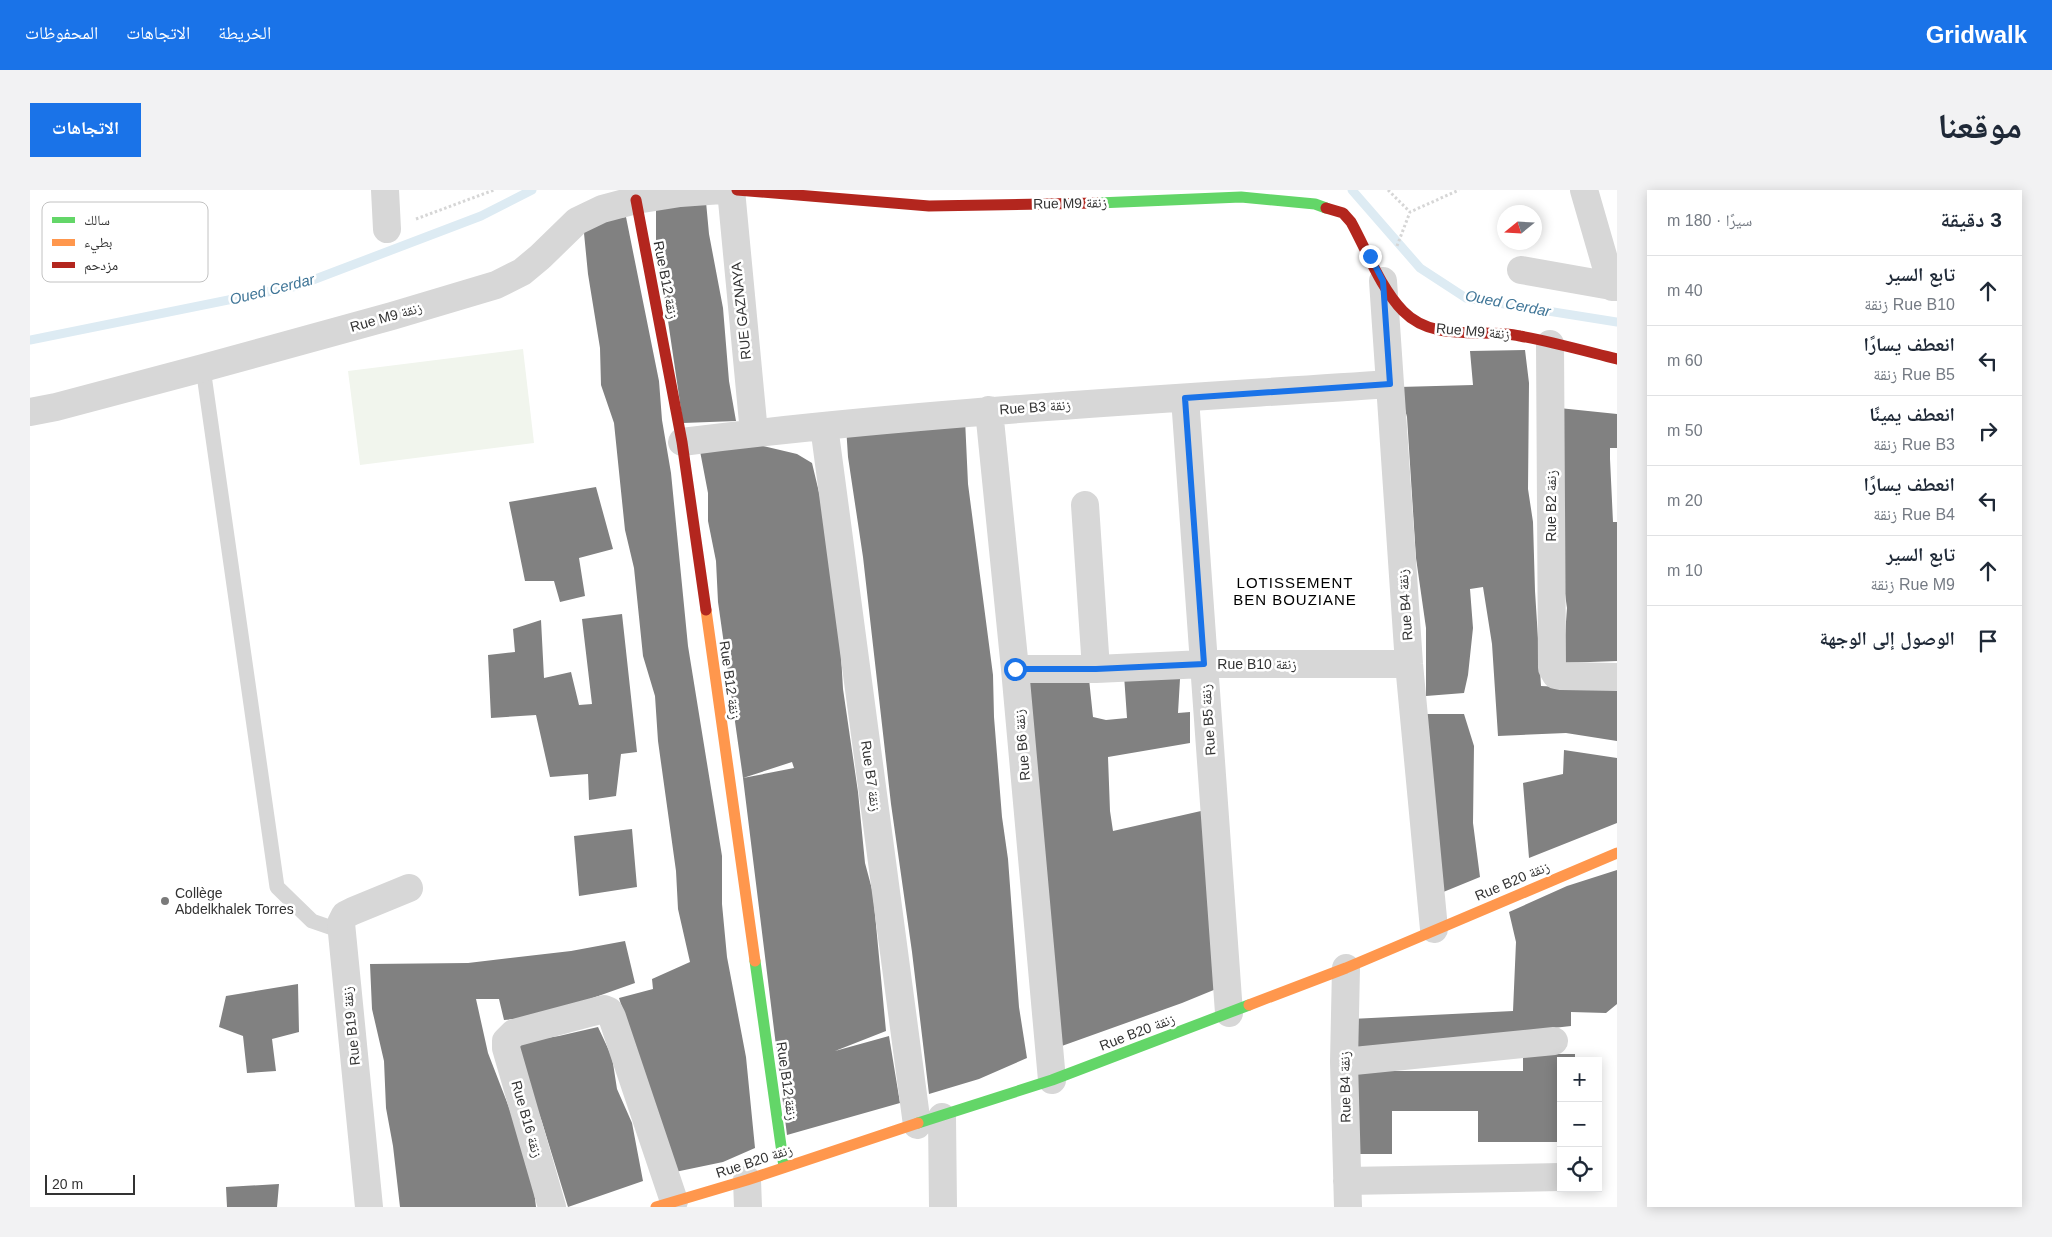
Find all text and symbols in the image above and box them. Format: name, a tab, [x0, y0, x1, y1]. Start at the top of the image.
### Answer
text: Gridwalk	[1926, 21, 2027, 48]
text: المحفوظات	[25, 23, 98, 43]
text: الاتجاهات	[126, 23, 190, 43]
text: الخريطة	[218, 23, 271, 43]
button: الاتجاهات	[30, 103, 141, 157]
text: موقعنا	[1937, 106, 2022, 145]
street label: Rue M9 زنقة	[1033, 194, 1107, 213]
legend	[42, 202, 208, 282]
north arrow	[1497, 205, 1542, 250]
text: 3 دقيقة	[1940, 208, 2002, 231]
text: سالك	[84, 212, 110, 228]
text: سيرًا · 180 m	[1667, 212, 1752, 229]
text: بطيء	[84, 234, 113, 254]
street label: Rue B12 زنقة	[650, 240, 681, 321]
route end	[1359, 245, 1382, 268]
text: مزدحم	[84, 257, 118, 275]
street label: RUE GAZNAYA	[728, 261, 754, 361]
text: تابع السير	[1886, 264, 1955, 285]
water label: Oued Cerdar	[228, 270, 317, 308]
icon: ahead	[1974, 277, 2002, 305]
text: 40 m	[1667, 282, 1703, 299]
water label: Oued Cerdar	[1464, 286, 1553, 320]
text: Rue B10 زنقة	[1864, 296, 1955, 313]
street label: Rue M9 زنقة	[348, 299, 424, 336]
street label: Rue M9 زنقة	[1435, 320, 1511, 343]
text: انعطف يسارًا	[1864, 334, 1955, 355]
icon: left	[1974, 347, 2002, 375]
text: 60 m	[1667, 352, 1703, 369]
text: Rue B5 زنقة	[1873, 366, 1955, 383]
street label: Rue B3 زنقة	[999, 397, 1071, 418]
text: انعطف يمينًا	[1869, 404, 1955, 425]
icon: right	[1974, 417, 2002, 445]
text: 50 m	[1667, 422, 1703, 439]
text: Rue B3 زنقة	[1873, 436, 1955, 453]
street label: Rue B2 زنقة	[1543, 470, 1560, 542]
text: انعطف يسارًا	[1864, 474, 1955, 495]
icon: left	[1974, 487, 2002, 515]
text: 20 m	[1667, 492, 1703, 509]
text: Rue B4 زنقة	[1873, 506, 1955, 523]
text: تابع السير	[1886, 544, 1955, 565]
icon: ahead	[1974, 557, 2002, 585]
text: 10 m	[1667, 562, 1703, 579]
street label: Rue B4 زنقة	[1395, 569, 1416, 641]
district label: LOTISSEMENT BEN BOUZIANE	[1233, 574, 1357, 608]
text: Rue M9 زنقة	[1871, 576, 1955, 593]
icon: arrive	[1974, 627, 2002, 655]
text: الوصول إلى الوجهة	[1819, 628, 1955, 649]
street label: Rue B12 زنقة	[716, 640, 743, 721]
street label: Rue B10 زنقة	[1217, 656, 1297, 673]
route start	[1004, 658, 1027, 681]
street label: Rue B5 زنقة	[1198, 684, 1219, 756]
street label: Rue B6 زنقة	[1011, 709, 1034, 781]
street label: Rue B7 زنقة	[857, 739, 884, 813]
street label: Rue B20 زنقة	[1472, 858, 1552, 905]
place label: Collège Abdelkhalek Torres	[175, 885, 294, 917]
marker: Collège Abdelkhalek Torres	[159, 895, 171, 907]
street label: Rue B19 زنقة	[339, 986, 364, 1066]
street label: Rue B20 زنقة	[1097, 1010, 1177, 1055]
street label: Rue B12 زنقة	[773, 1041, 800, 1122]
street label: Rue B4 زنقة	[1336, 1051, 1355, 1123]
map controls	[1557, 1057, 1602, 1192]
button: +	[1557, 1057, 1602, 1102]
street label: Rue B16 زنقة	[507, 1079, 546, 1160]
button: −	[1557, 1102, 1602, 1147]
street label: Rue B20 زنقة	[714, 1141, 795, 1182]
button: locate	[1557, 1147, 1602, 1192]
scale bar	[45, 1172, 135, 1195]
text: 20 m	[52, 1176, 83, 1192]

